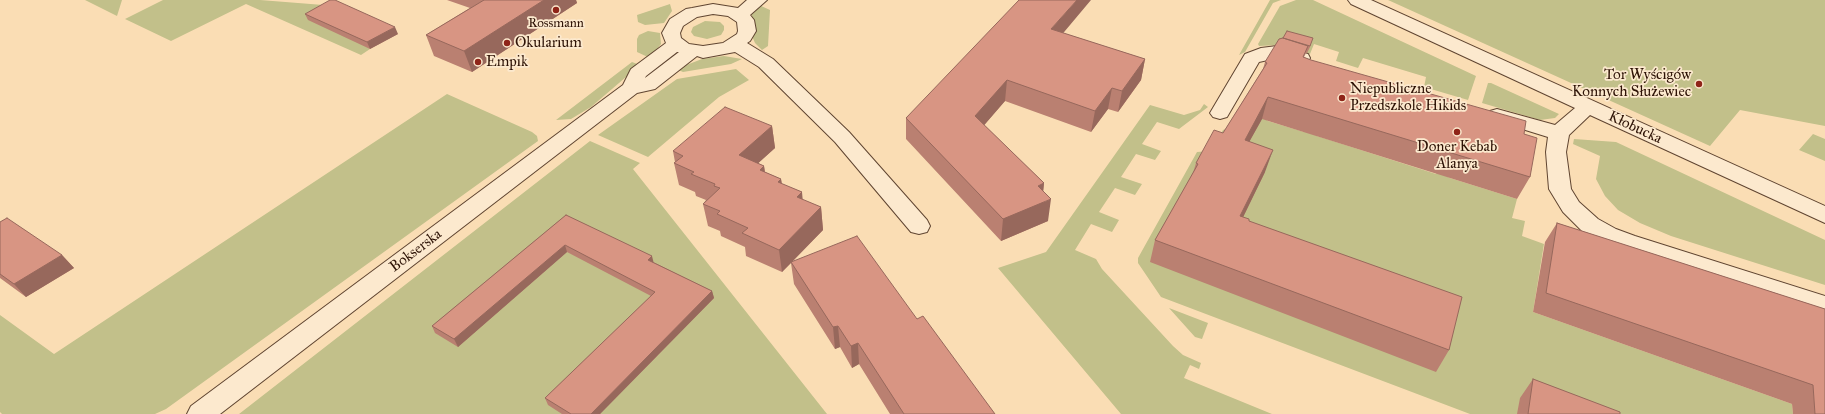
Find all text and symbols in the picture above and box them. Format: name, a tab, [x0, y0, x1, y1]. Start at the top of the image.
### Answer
marker: Rossmann	[551, 5, 561, 15]
place label: Rossmann	[528, 16, 584, 32]
place label: Okularium	[515, 34, 582, 52]
marker: Okularium	[502, 38, 512, 48]
place label: Empik	[486, 53, 528, 71]
marker: Empik	[473, 57, 483, 67]
place label: Tor Wyścigów Konnych Służewiec	[1572, 66, 1691, 101]
marker: Tor Wyścigów Konnych Służewiec	[1694, 79, 1704, 89]
place label: Niepubliczne Przedszkole Hikids	[1350, 80, 1466, 115]
marker: Niepubliczne Przedszkole Hikids	[1337, 93, 1347, 103]
street label: Kłobucka	[1605, 108, 1665, 148]
marker: Doner Kebab Alanya	[1452, 127, 1462, 137]
place label: Doner Kebab Alanya	[1417, 138, 1497, 173]
street label: Bokserska	[386, 226, 446, 276]

